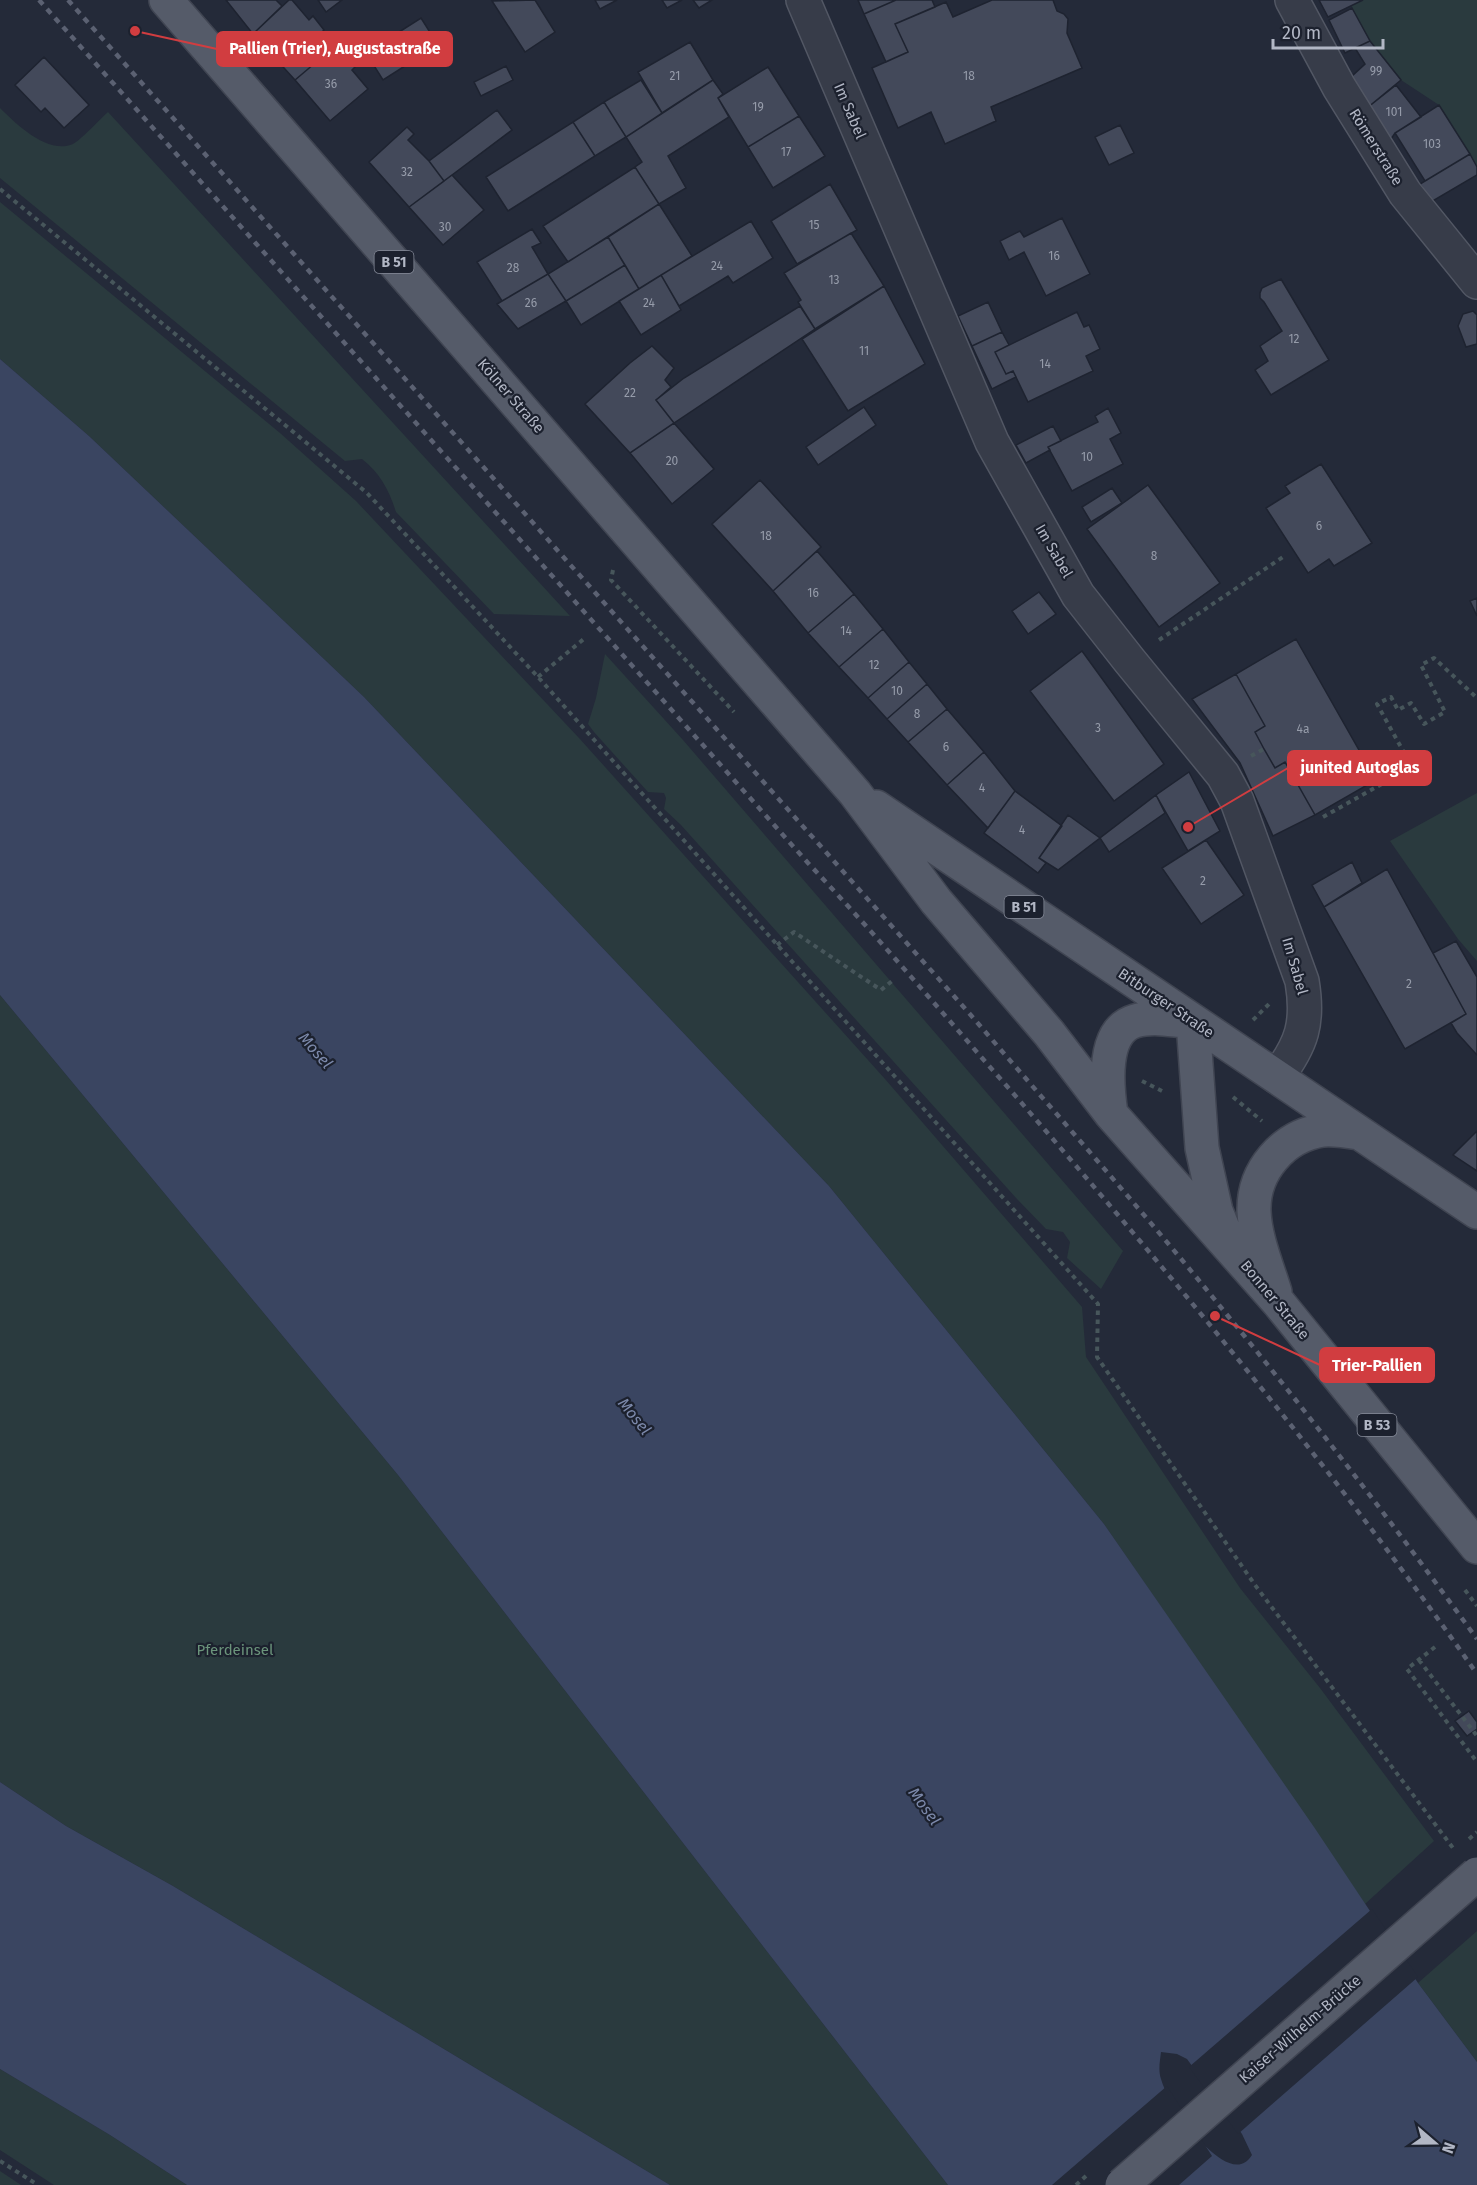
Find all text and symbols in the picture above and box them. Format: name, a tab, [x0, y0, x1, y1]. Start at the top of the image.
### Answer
scale bar	[1273, 12, 1382, 50]
text: 20 m	[1282, 22, 1321, 44]
callout: Pallien (Trier), Augustastraße	[217, 32, 452, 66]
text: Pallien (Trier), Augustastraße	[229, 39, 441, 58]
house number: 99	[1370, 64, 1382, 78]
house number: 21	[670, 69, 680, 83]
house number: 18	[963, 69, 975, 83]
house number: 36	[325, 77, 337, 91]
street label: Im Sabel	[830, 80, 870, 142]
house number: 19	[752, 100, 764, 114]
street label: Römerstraße	[1345, 105, 1407, 189]
house number: 101	[1386, 105, 1402, 119]
house number: 103	[1423, 137, 1441, 151]
house number: 17	[781, 145, 791, 159]
house number: 32	[401, 165, 413, 179]
house number: 15	[808, 218, 820, 232]
house number: 30	[439, 220, 452, 234]
house number: 16	[1048, 249, 1060, 263]
road number: B 51	[374, 251, 414, 273]
house number: 24	[711, 259, 724, 273]
house number: 28	[507, 261, 520, 275]
house number: 13	[828, 273, 840, 287]
house number: 26	[525, 296, 537, 310]
house number: 24	[643, 296, 656, 310]
house number: 12	[1288, 332, 1300, 346]
house number: 11	[859, 344, 869, 358]
street label: Kölner Straße	[474, 355, 548, 437]
house number: 14	[1039, 357, 1051, 371]
house number: 22	[624, 386, 636, 400]
house number: 10	[1081, 450, 1093, 464]
house number: 20	[666, 454, 679, 468]
house number: 6	[1316, 519, 1322, 533]
street label: Im Sabel	[1031, 521, 1077, 582]
house number: 18	[760, 529, 772, 543]
house number: 8	[1151, 549, 1158, 563]
house number: 16	[807, 586, 819, 600]
house number: 14	[840, 624, 852, 638]
house number: 12	[868, 658, 880, 672]
house number: 10	[891, 684, 903, 698]
house number: 8	[914, 707, 921, 721]
house number: 3	[1095, 721, 1101, 735]
house number: 4a	[1297, 722, 1309, 736]
house number: 6	[943, 740, 949, 754]
callout: junited Autoglas	[1288, 751, 1431, 785]
text: junited Autoglas	[1299, 758, 1420, 777]
house number: 4	[979, 781, 986, 795]
house number: 4	[1019, 823, 1026, 837]
house number: 2	[1200, 874, 1206, 888]
road number: B 51	[1004, 896, 1044, 918]
street label: Im Sabel	[1278, 935, 1312, 997]
street label: Bitburger Straße	[1115, 964, 1217, 1042]
house number: 2	[1406, 977, 1412, 991]
water label: Mosel	[295, 1028, 337, 1072]
street label: Bonner Straße	[1237, 1257, 1313, 1343]
callout: Trier-Pallien	[1320, 1348, 1434, 1382]
text: Trier-Pallien	[1332, 1356, 1422, 1375]
water label: Mosel	[614, 1394, 655, 1439]
road number: B 53	[1358, 1414, 1396, 1436]
park label: Pferdeinsel	[197, 1641, 274, 1659]
water label: Mosel	[905, 1784, 945, 1829]
street label: Kaiser-Wilhelm-Brücke	[1235, 1971, 1365, 2087]
north arrow	[1405, 2113, 1465, 2173]
text: N	[1438, 2140, 1459, 2156]

